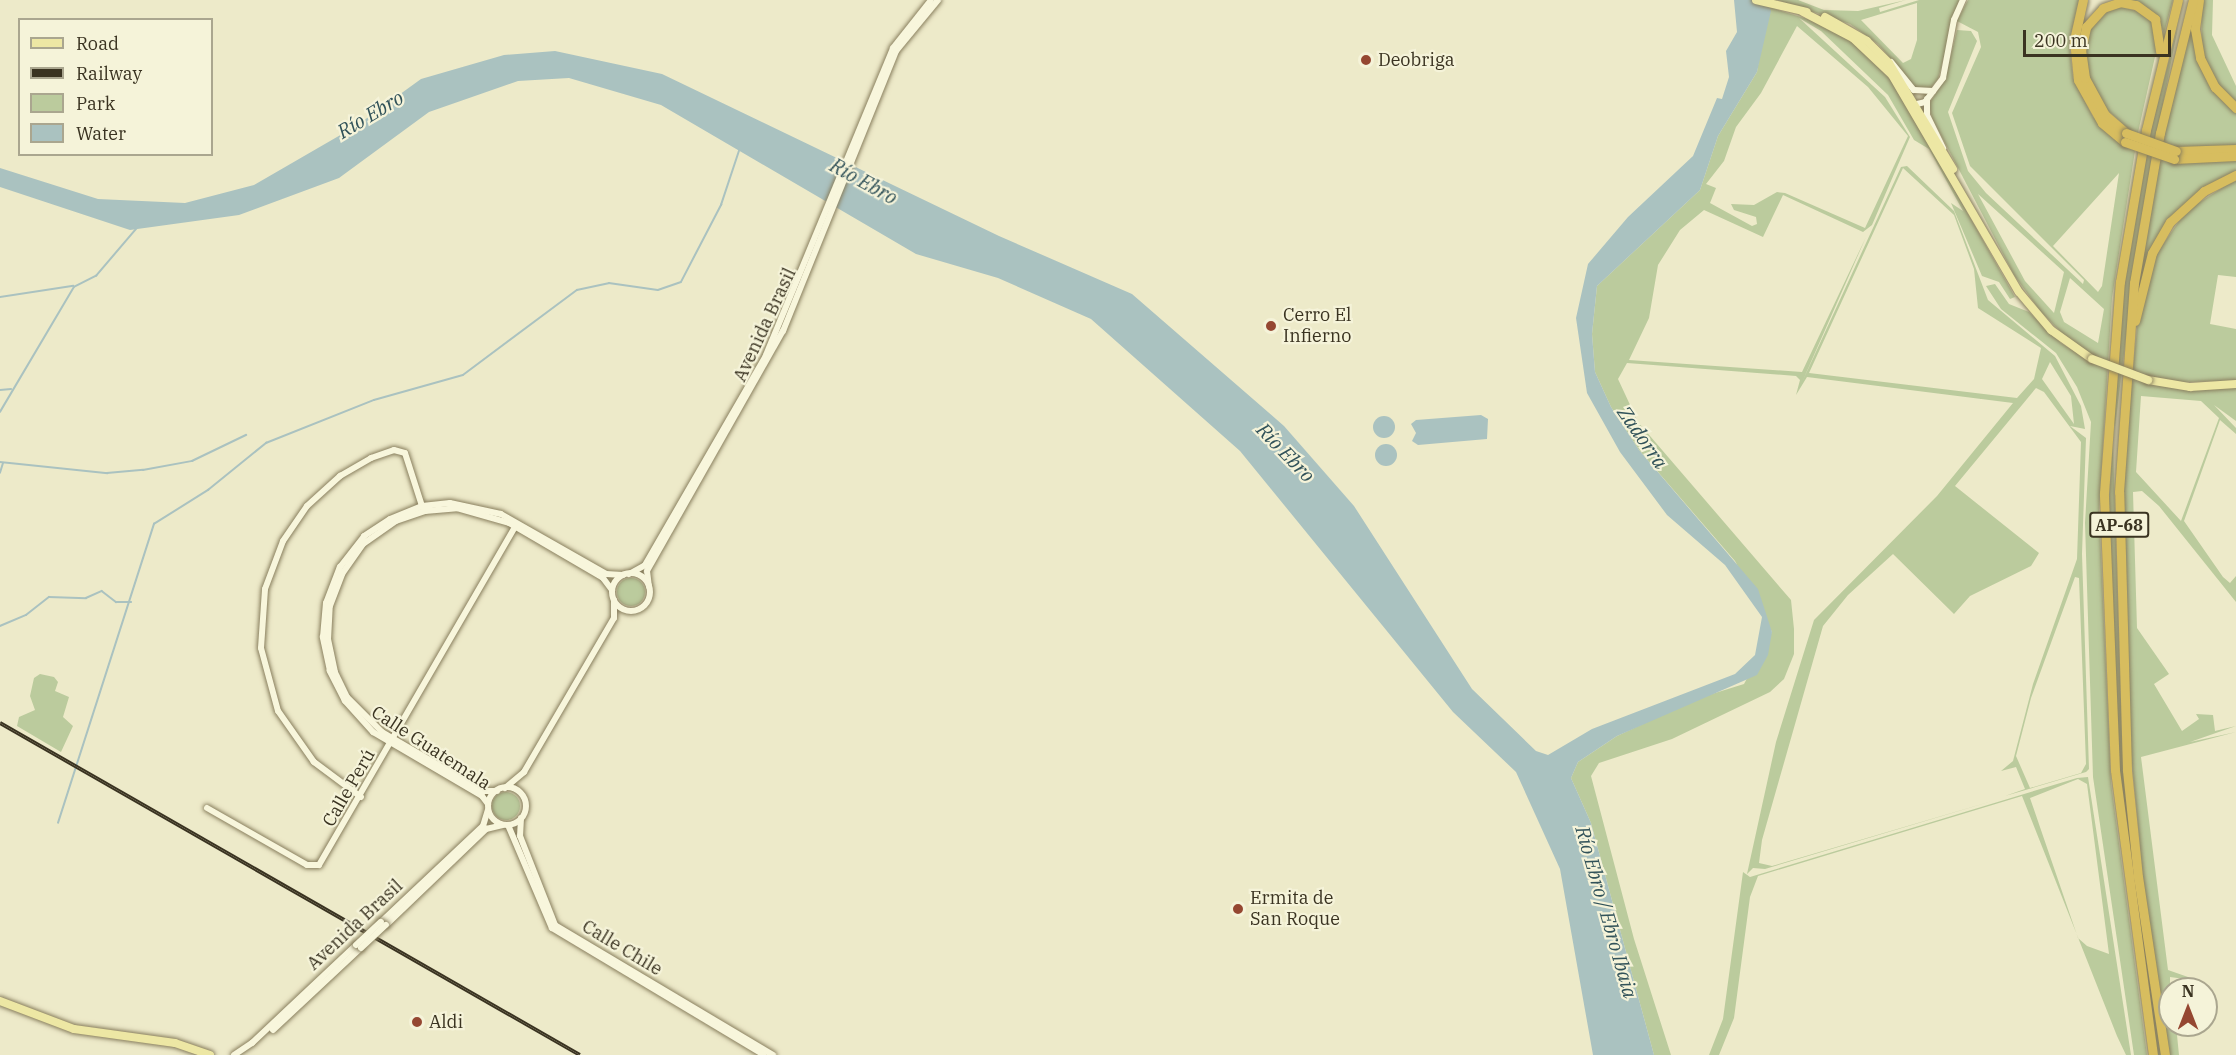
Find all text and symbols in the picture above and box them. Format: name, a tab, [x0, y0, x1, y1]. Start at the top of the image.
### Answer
legend	[18, 18, 213, 156]
scale bar	[2026, 18, 2174, 56]
text: 200 m	[2034, 29, 2088, 52]
text: Road	[76, 32, 119, 55]
place label: Deobriga	[1378, 49, 1454, 71]
marker: Deobriga	[1359, 53, 1373, 67]
text: Railway	[76, 62, 142, 85]
water label: Río Ebro	[332, 85, 408, 143]
text: Park	[76, 92, 115, 115]
text: Water	[76, 122, 126, 145]
water label: Río Ebro	[826, 153, 902, 209]
street label: Avenida Brasil	[729, 265, 801, 385]
place label: Cerro El Infierno	[1283, 305, 1351, 348]
marker: Cerro El Infierno	[1264, 319, 1278, 333]
water label: Zadorra	[1613, 401, 1673, 473]
water label: Río Ebro	[1252, 417, 1320, 487]
road number: AP-68	[2089, 512, 2149, 538]
street label: Calle Guatemala	[367, 701, 495, 795]
street label: Calle Perú	[318, 745, 380, 831]
water label: Río Ebro / Ebro Ibaia	[1571, 823, 1643, 1001]
street label: Avenida Brasil	[303, 875, 407, 975]
place label: Ermita de San Roque	[1250, 888, 1340, 930]
marker: Ermita de San Roque	[1231, 902, 1245, 916]
street label: Calle Chile	[578, 916, 666, 980]
north arrow	[2158, 977, 2218, 1037]
text: N	[2182, 981, 2194, 1001]
place label: Aldi	[429, 1011, 463, 1033]
marker: Aldi	[410, 1015, 424, 1029]

